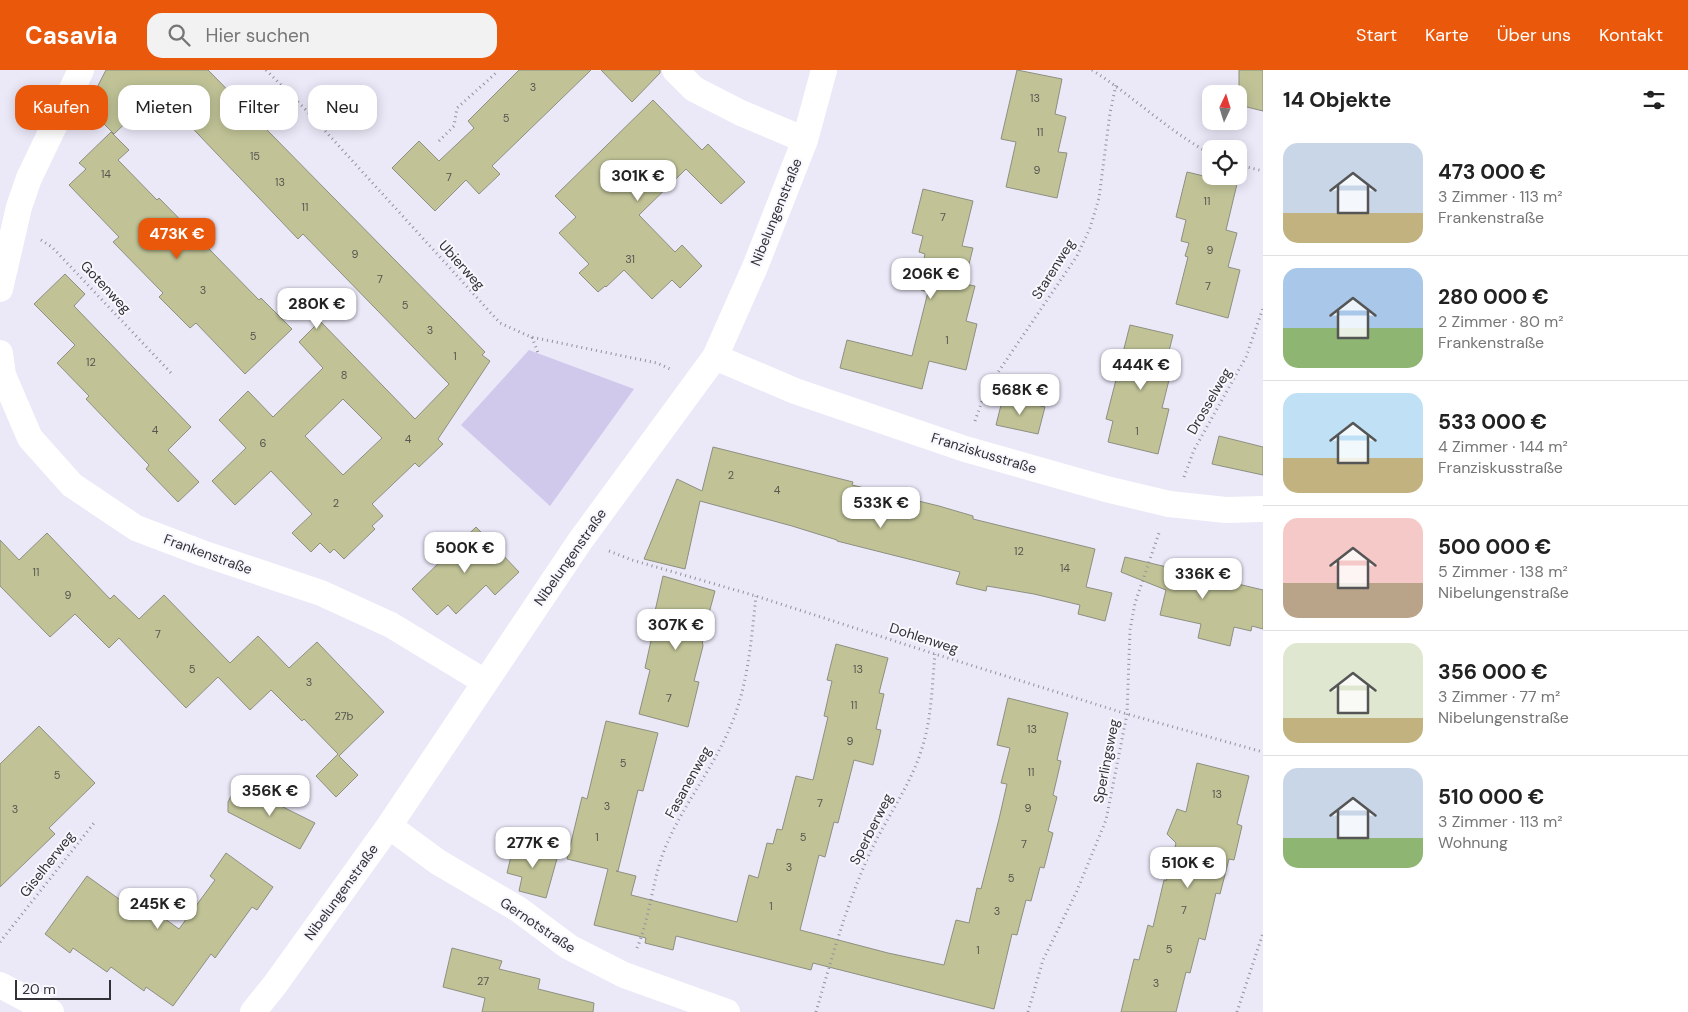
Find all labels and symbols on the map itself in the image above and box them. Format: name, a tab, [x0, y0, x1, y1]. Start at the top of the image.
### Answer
house number: 3	[530, 80, 536, 94]
north arrow	[1202, 85, 1248, 130]
house number: 13	[1030, 91, 1040, 105]
house number: 5	[503, 111, 510, 125]
house number: 11	[1037, 125, 1043, 139]
house number: 15	[250, 149, 260, 163]
street label: Nibelungenstraße	[746, 156, 806, 268]
pin: 301K €	[597, 160, 679, 202]
house number: 9	[1034, 163, 1041, 177]
house number: 14	[101, 167, 111, 181]
house number: 7	[446, 170, 452, 184]
house number: 13	[275, 175, 285, 189]
house number: 11	[1204, 194, 1210, 208]
house number: 11	[302, 200, 308, 214]
house number: 7	[940, 210, 946, 224]
pin: 473K €	[136, 218, 218, 260]
street label: Starenweg	[1027, 235, 1079, 303]
street label: Ubierweg	[435, 236, 489, 294]
house number: 9	[1207, 243, 1214, 257]
house number: 9	[352, 247, 359, 261]
house number: 31	[625, 252, 635, 266]
street label: Gotenweg	[77, 257, 135, 317]
pin: 206K €	[890, 258, 972, 300]
house number: 7	[377, 272, 383, 286]
house number: 7	[1205, 279, 1211, 293]
house number: 3	[200, 283, 206, 297]
pin: 280K €	[276, 288, 358, 330]
house number: 5	[402, 298, 409, 312]
house number: 3	[427, 323, 433, 337]
house number: 5	[250, 329, 257, 343]
house number: 1	[945, 333, 949, 347]
pin: 444K €	[1100, 348, 1182, 391]
house number: 1	[453, 349, 457, 363]
house number: 12	[86, 355, 96, 369]
street label: Drosselweg	[1183, 364, 1235, 438]
house number: 8	[341, 368, 347, 382]
pin: 568K €	[979, 374, 1061, 416]
house number: 4	[152, 423, 159, 437]
house number: 1	[1135, 424, 1139, 438]
street label: Franziskusstraße	[929, 428, 1039, 478]
house number: 4	[405, 432, 412, 446]
house number: 6	[260, 436, 267, 450]
house number: 2	[728, 468, 734, 482]
house number: 4	[774, 483, 781, 497]
pin: 533K €	[840, 486, 922, 529]
house number: 2	[333, 496, 339, 510]
street label: Nibelungenstraße	[530, 505, 610, 609]
street label: Frankenstraße	[161, 530, 255, 578]
pin: 500K €	[424, 532, 506, 574]
house number: 12	[1014, 544, 1024, 558]
pin: 336K €	[1162, 558, 1244, 600]
house number: 14	[1060, 561, 1070, 575]
house number: 11	[33, 565, 39, 579]
house number: 9	[65, 588, 72, 602]
pin: 307K €	[635, 608, 717, 651]
street label: Dohlenweg	[887, 618, 961, 658]
house number: 7	[155, 627, 161, 641]
house number: 5	[189, 662, 196, 676]
house number: 13	[853, 662, 863, 676]
house number: 3	[306, 675, 312, 689]
house number: 7	[666, 691, 672, 705]
house number: 11	[851, 698, 857, 712]
house number: 27b	[335, 709, 354, 723]
street label: Sperlingsweg	[1089, 717, 1123, 805]
house number: 13	[1027, 722, 1037, 736]
house number: 9	[847, 734, 854, 748]
street label: Fasanenweg	[661, 743, 715, 821]
house number: 5	[620, 756, 627, 770]
house number: 11	[1028, 765, 1034, 779]
house number: 5	[54, 768, 61, 782]
pin: 356K €	[229, 774, 311, 817]
house number: 13	[1212, 787, 1222, 801]
street label: Sperberweg	[845, 790, 897, 868]
house number: 7	[817, 796, 823, 810]
house number: 3	[604, 799, 610, 813]
house number: 9	[1025, 801, 1032, 815]
house number: 3	[12, 802, 18, 816]
pin: 277K €	[492, 826, 574, 869]
street label: Giselherweg	[15, 827, 79, 901]
house number: 1	[595, 830, 599, 844]
house number: 5	[800, 830, 807, 844]
house number: 7	[1021, 837, 1027, 851]
street label: Nibelungenstraße	[300, 840, 382, 944]
pin: 510K €	[1147, 846, 1229, 889]
house number: 3	[786, 860, 792, 874]
house number: 5	[1008, 871, 1015, 885]
pin: 245K €	[117, 888, 199, 930]
street label: Gernotstraße	[497, 893, 579, 957]
house number: 1	[769, 899, 773, 913]
house number: 7	[1181, 903, 1187, 917]
house number: 3	[994, 904, 1000, 918]
house number: 5	[1166, 942, 1173, 956]
house number: 1	[976, 943, 980, 957]
house number: 27	[477, 974, 489, 988]
house number: 3	[1153, 976, 1159, 990]
scale bar	[15, 977, 111, 1000]

